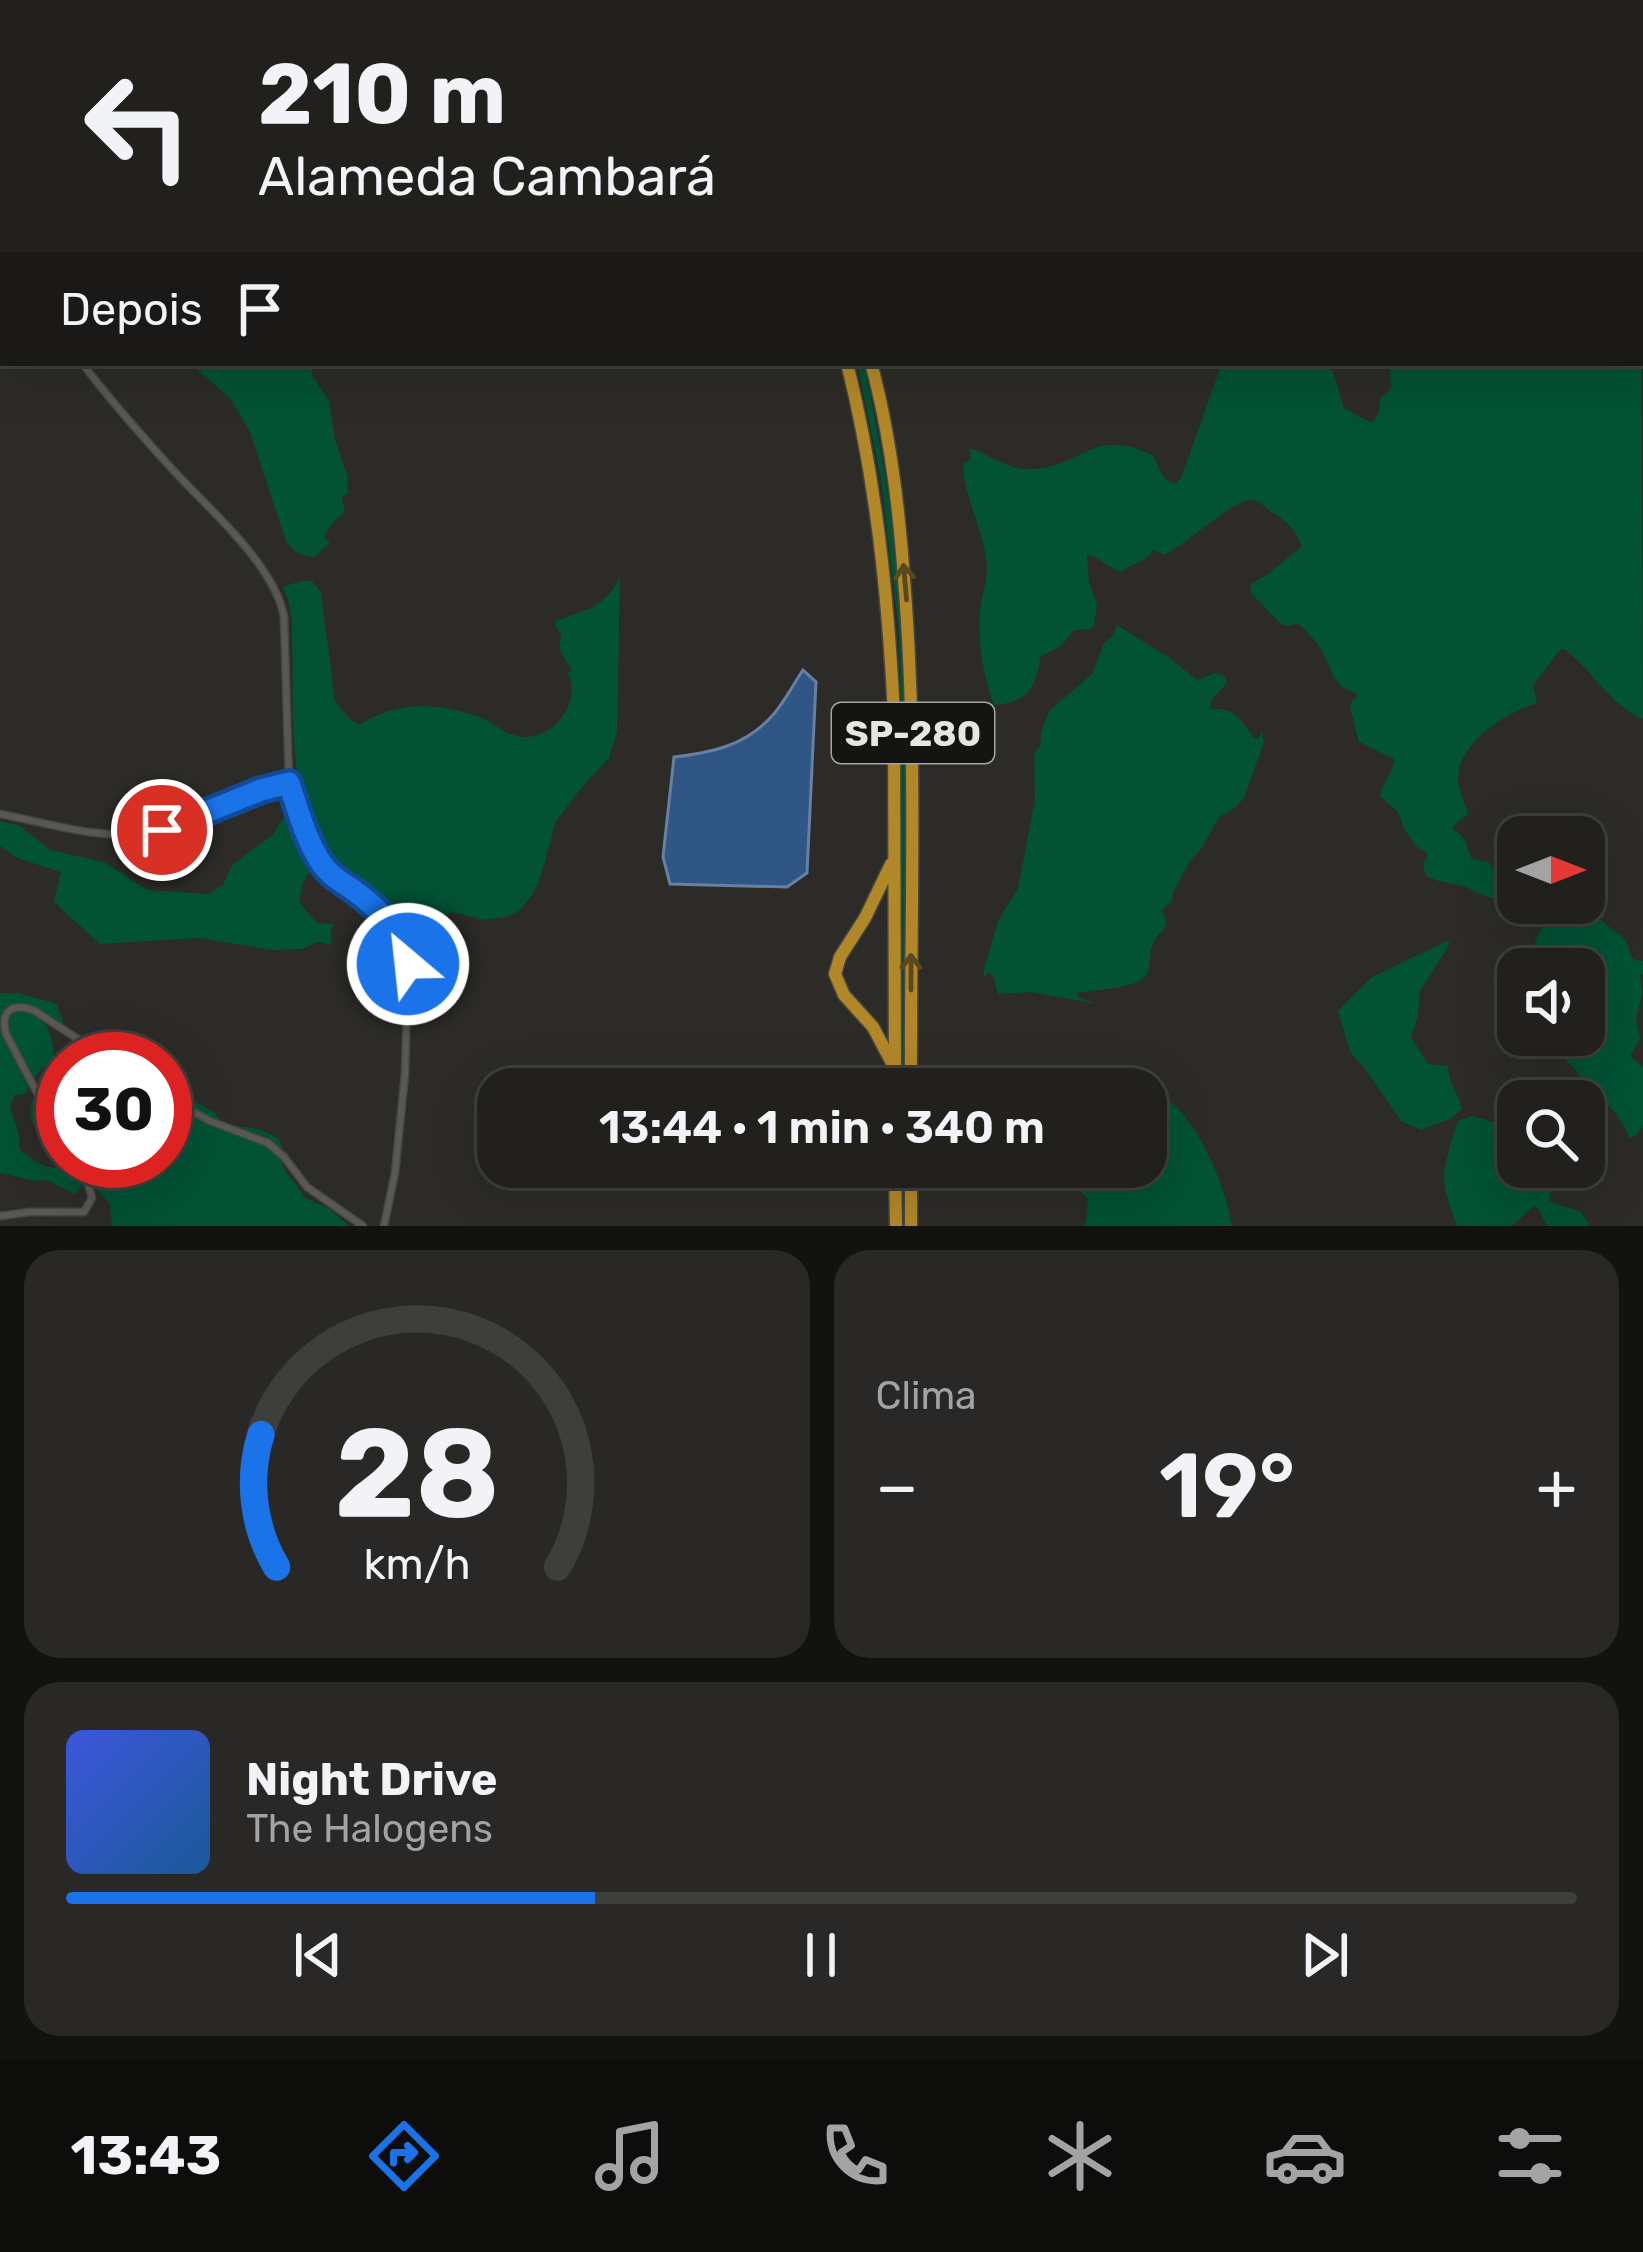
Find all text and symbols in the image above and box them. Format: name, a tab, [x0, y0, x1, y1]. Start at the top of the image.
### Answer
text: 210 m	[258, 44, 506, 144]
icon: left	[60, 48, 216, 204]
text: Alameda Cambará	[258, 145, 716, 209]
icon: arrive	[227, 276, 293, 342]
text: Depois	[60, 283, 203, 336]
one-way arrow	[893, 563, 916, 602]
road number: SP-280	[832, 703, 994, 763]
pin	[111, 779, 213, 881]
icon: arrive	[129, 797, 195, 863]
north arrow	[1497, 816, 1605, 924]
map controls	[1497, 816, 1605, 1188]
position arrow	[345, 901, 471, 1027]
button: sound	[1497, 948, 1605, 1056]
one-way arrow	[900, 953, 922, 992]
speed limit sign: 30	[36, 1032, 192, 1188]
button: search	[1497, 1080, 1605, 1188]
text: 13:44 · 1 min · 340 m	[599, 1101, 1045, 1154]
text: Clima	[876, 1373, 977, 1419]
text: 28	[334, 1399, 500, 1547]
text: 19°	[1159, 1433, 1295, 1540]
text: −	[876, 1447, 918, 1526]
text: +	[1536, 1447, 1577, 1526]
text: km/h	[363, 1539, 470, 1590]
text: Night Drive	[246, 1753, 498, 1806]
text: The Halogens	[246, 1806, 493, 1852]
icon: previous	[285, 1922, 351, 1988]
icon: pause	[788, 1922, 854, 1988]
icon: next	[1292, 1922, 1358, 1988]
icon: directions	[362, 2114, 446, 2198]
icon: music	[588, 2114, 672, 2198]
icon: phone	[813, 2114, 897, 2198]
icon: climate	[1038, 2114, 1122, 2198]
icon: car	[1263, 2114, 1347, 2198]
icon: filters	[1488, 2114, 1572, 2198]
text: 13:43	[71, 2124, 221, 2188]

